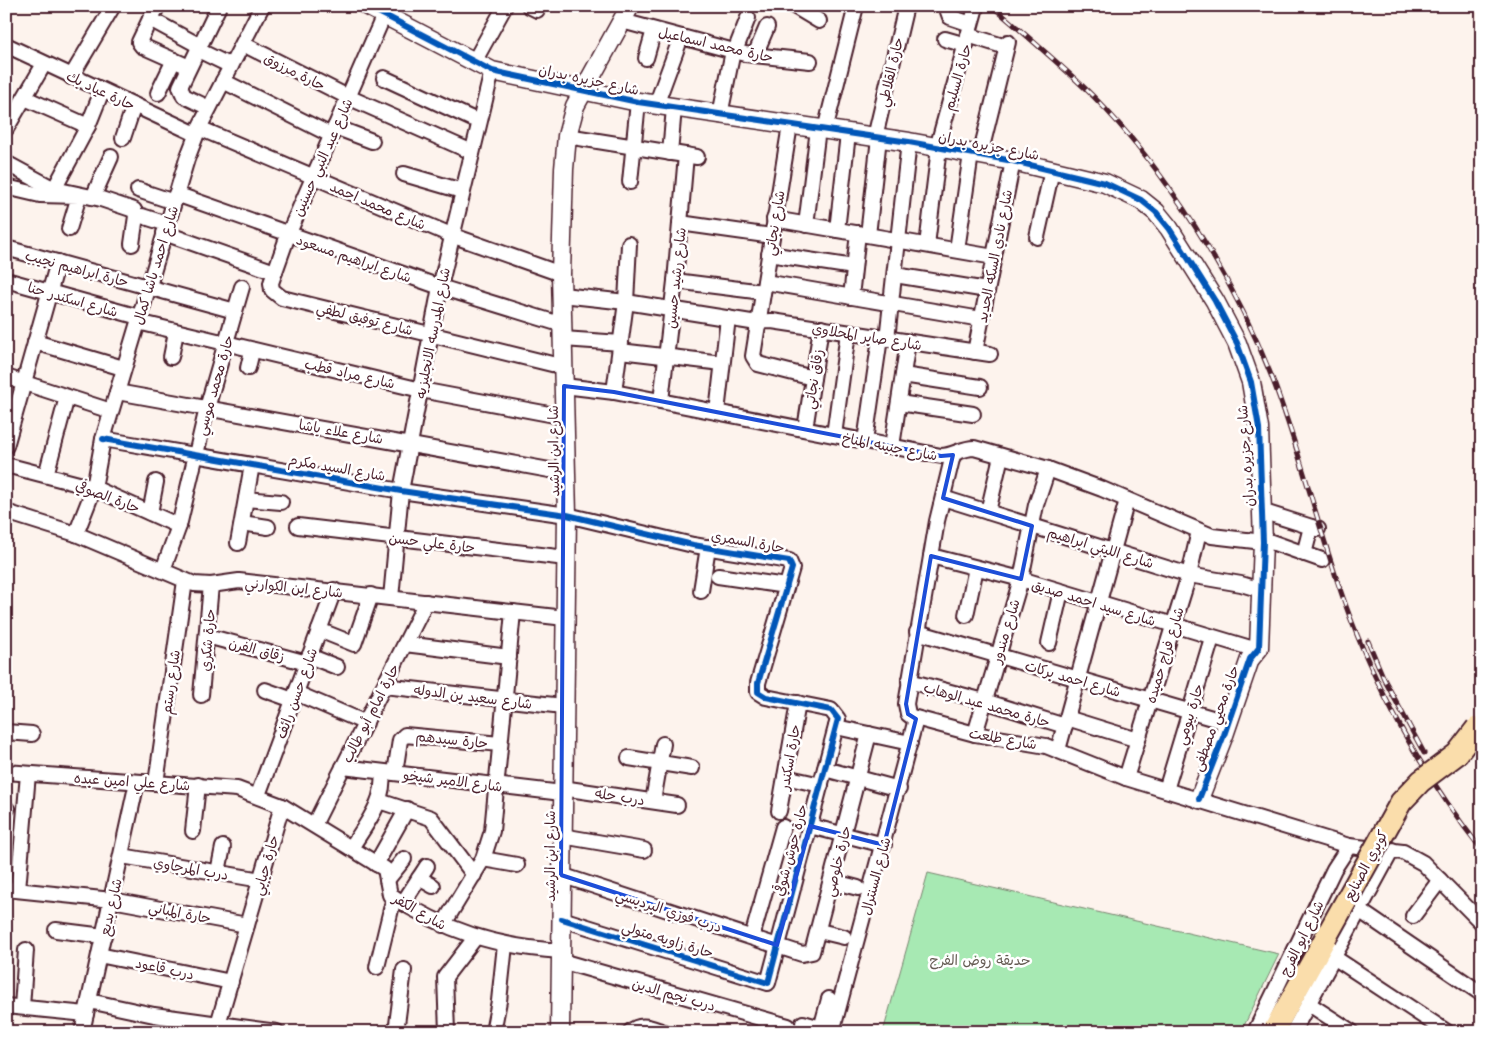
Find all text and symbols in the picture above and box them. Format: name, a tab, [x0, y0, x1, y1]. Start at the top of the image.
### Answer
street label: حارة محمد اسماعيل	[657, 21, 775, 67]
street label: حارة القلاطي	[872, 35, 911, 110]
street label: حارة السليم	[937, 41, 977, 113]
street label: حارة مرزوق	[261, 47, 329, 95]
street label: شارع جزيره بدران	[537, 58, 641, 100]
street label: حارة عياد بك	[63, 65, 139, 115]
street label: شارع عبد النبي حسنين	[287, 95, 360, 221]
street label: شارع جزيره بدران	[937, 125, 1041, 165]
street label: شارع محمد احمد	[327, 175, 429, 235]
street label: شارع نادي السكه الحديد	[971, 188, 1018, 325]
street label: شارع نجاتي	[758, 189, 792, 258]
street label: شارع احمد باشا كمال	[127, 203, 183, 327]
street label: شارع رشيد حسين	[659, 226, 691, 330]
street label: شارع ابراهيم مسعود	[293, 228, 414, 289]
street label: حارة ابراهيم نجيب	[23, 244, 131, 293]
street label: شارع المدرسه الانجليزيه	[409, 266, 455, 400]
street label: شارع اسكندر حنا	[25, 276, 121, 322]
street label: شارع توفيق لطفي	[314, 296, 415, 343]
street label: شارع صابر المحلاوي	[810, 317, 923, 356]
street label: حارة محمد موسي	[190, 332, 241, 439]
street label: زقاق نجاتي	[798, 347, 831, 411]
street label: شارع مراد قطب	[303, 352, 397, 394]
street label: شارع جزيره بدران	[1231, 404, 1259, 508]
street label: شارع ابن الرشيد	[542, 405, 564, 497]
street label: شارع علاء باشا	[297, 413, 385, 449]
street label: شارع جنينه المناخ	[840, 426, 940, 466]
street label: شارع السيد مكرم	[287, 448, 387, 488]
street label: حارة الصوفي	[72, 474, 143, 519]
street label: شارع الليثي ابراهيم	[1045, 521, 1157, 576]
street label: حارة السمري	[709, 524, 786, 559]
street label: حارة علي حسن	[387, 526, 476, 561]
street label: شارع ابن الكوارني	[244, 571, 344, 606]
street label: شارع سيد احمد صديق	[1029, 573, 1159, 631]
street label: شارع مندور	[985, 596, 1025, 667]
street label: شارع فراج حميده	[1139, 604, 1189, 706]
street label: حارة شكري	[194, 608, 221, 672]
street label: زقاق الفرن	[227, 631, 287, 667]
street label: شارع حسن رائف	[270, 645, 322, 741]
street label: شارع رستم	[155, 648, 186, 716]
street label: شارع احمد بركات	[1023, 654, 1123, 702]
street label: حارة امام أبو طالب	[336, 660, 405, 767]
street label: حارة محيي مصطفى	[1186, 662, 1247, 775]
street label: حارة محمد عبد الوهاب	[921, 676, 1053, 732]
street label: شارع سعيد بن الدوله	[413, 678, 533, 714]
street label: حارة بيومي	[1170, 681, 1211, 748]
street label: حارة اسكندر	[773, 722, 805, 792]
street label: شارع طلعت	[967, 722, 1039, 754]
street label: حارة سيدهم	[415, 725, 489, 754]
street label: شارع الامير شيخو	[401, 763, 504, 797]
street label: شارع علي امين عبده	[73, 766, 191, 799]
street label: درب حله	[593, 782, 647, 810]
street label: حارة حوش شوقي	[768, 802, 813, 899]
street label: شارع ابن الرشيد	[539, 810, 560, 902]
street label: حارة خلوصي	[818, 823, 859, 899]
street label: كوبري الصنايع	[1338, 826, 1393, 904]
street label: حارة حبابي	[246, 832, 286, 898]
street label: شارع السنترال	[854, 835, 896, 917]
street label: درب المرجاوي	[152, 851, 230, 886]
street label: شارع بديع	[93, 876, 128, 938]
street label: درب فوزي البرديسي	[612, 883, 725, 940]
street label: شارع الكفر	[388, 887, 451, 935]
street label: حارة المباني	[146, 896, 213, 931]
street label: شارع ابو الفرج	[1274, 897, 1328, 979]
street label: حارة زاويه متولي	[619, 915, 716, 966]
park label: حديقة روض الفرج	[929, 949, 1031, 970]
street label: درب قاعود	[134, 952, 196, 984]
street label: درب نجم الدين	[630, 972, 718, 1017]

